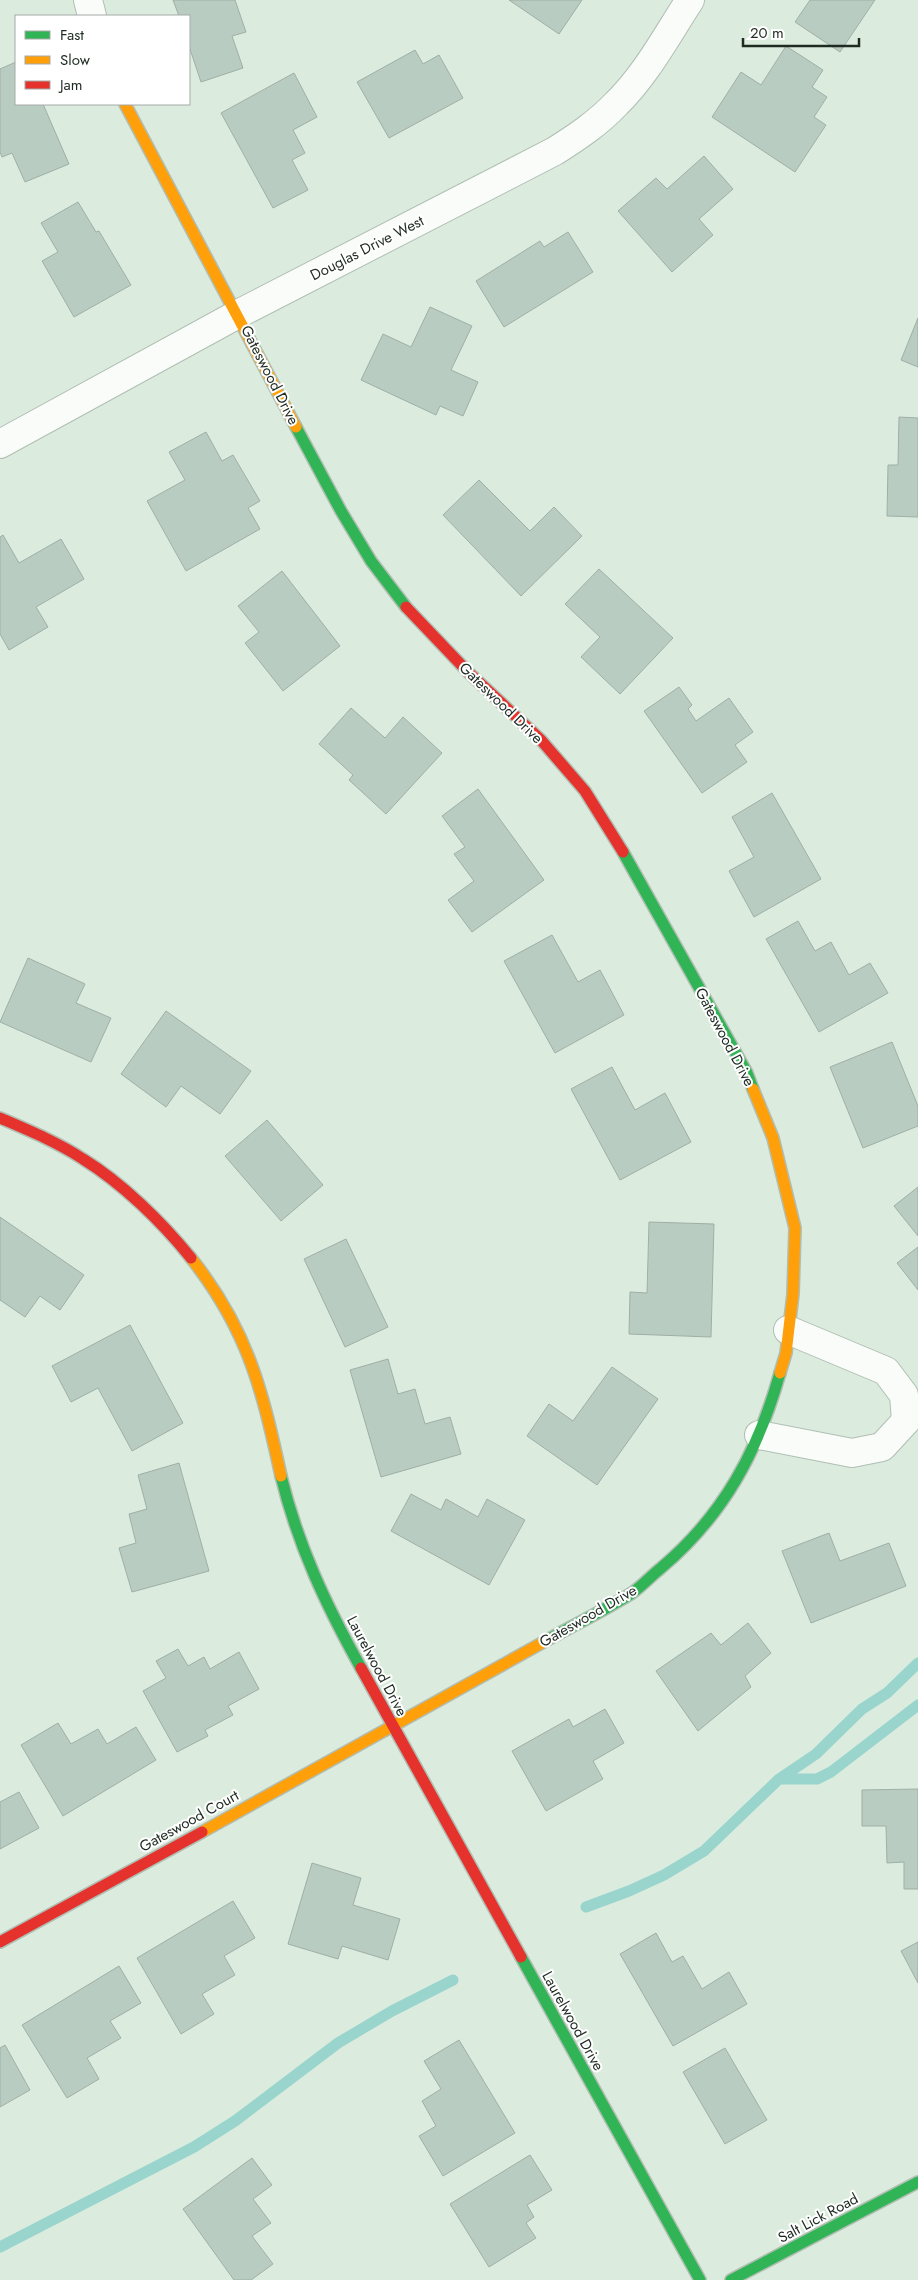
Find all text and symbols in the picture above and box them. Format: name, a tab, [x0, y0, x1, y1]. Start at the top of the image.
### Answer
legend	[15, 15, 190, 105]
scale bar	[743, 15, 859, 47]
text: 20 m	[750, 22, 784, 44]
text: Fast	[60, 24, 84, 46]
text: Slow	[60, 49, 91, 71]
text: Jam	[58, 74, 83, 96]
street label: Douglas Drive West	[306, 210, 428, 286]
street label: Gateswood Drive	[235, 321, 305, 429]
street label: Gateswood Drive	[454, 657, 548, 749]
street label: Gateswood Drive	[690, 984, 760, 1090]
street label: Gateswood Drive	[535, 1579, 641, 1653]
street label: Laurelwood Drive	[341, 1612, 413, 1720]
street label: Gateswood Court	[135, 1784, 243, 1857]
street label: Laurelwood Drive	[537, 1967, 610, 2075]
street label: Salt Lick Road	[774, 2188, 862, 2248]

